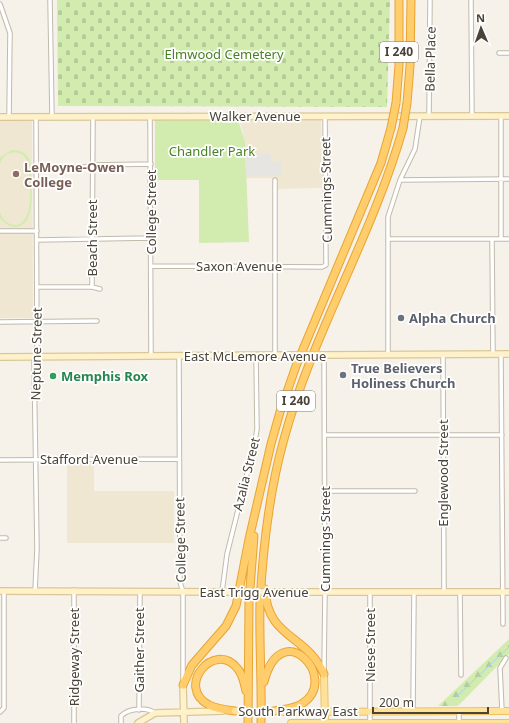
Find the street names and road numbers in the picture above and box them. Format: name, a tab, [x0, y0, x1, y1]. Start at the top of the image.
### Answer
street label: Bella Place	[420, 26, 440, 92]
road number: I 240	[380, 42, 418, 62]
street label: Walker Avenue	[209, 107, 301, 125]
street label: Cummings Street	[316, 137, 336, 243]
street label: College Street	[142, 169, 160, 255]
street label: Beach Street	[83, 199, 101, 277]
street label: Saxon Avenue	[196, 257, 282, 275]
street label: Neptune Street	[26, 307, 46, 401]
street label: East McLemore Avenue	[184, 347, 326, 365]
road number: I 240	[277, 391, 315, 411]
street label: Englewood Street	[434, 419, 452, 527]
street label: Azalia Street	[228, 435, 264, 513]
street label: Stafford Avenue	[40, 450, 138, 468]
street label: Cummings Street	[316, 486, 334, 592]
street label: College Street	[170, 497, 190, 583]
street label: East Trigg Avenue	[199, 583, 309, 601]
street label: Gaither Street	[130, 607, 148, 693]
street label: Ridgeway Street	[65, 608, 83, 706]
street label: Niese Street	[361, 608, 379, 682]
street label: South Parkway East	[238, 702, 358, 720]

